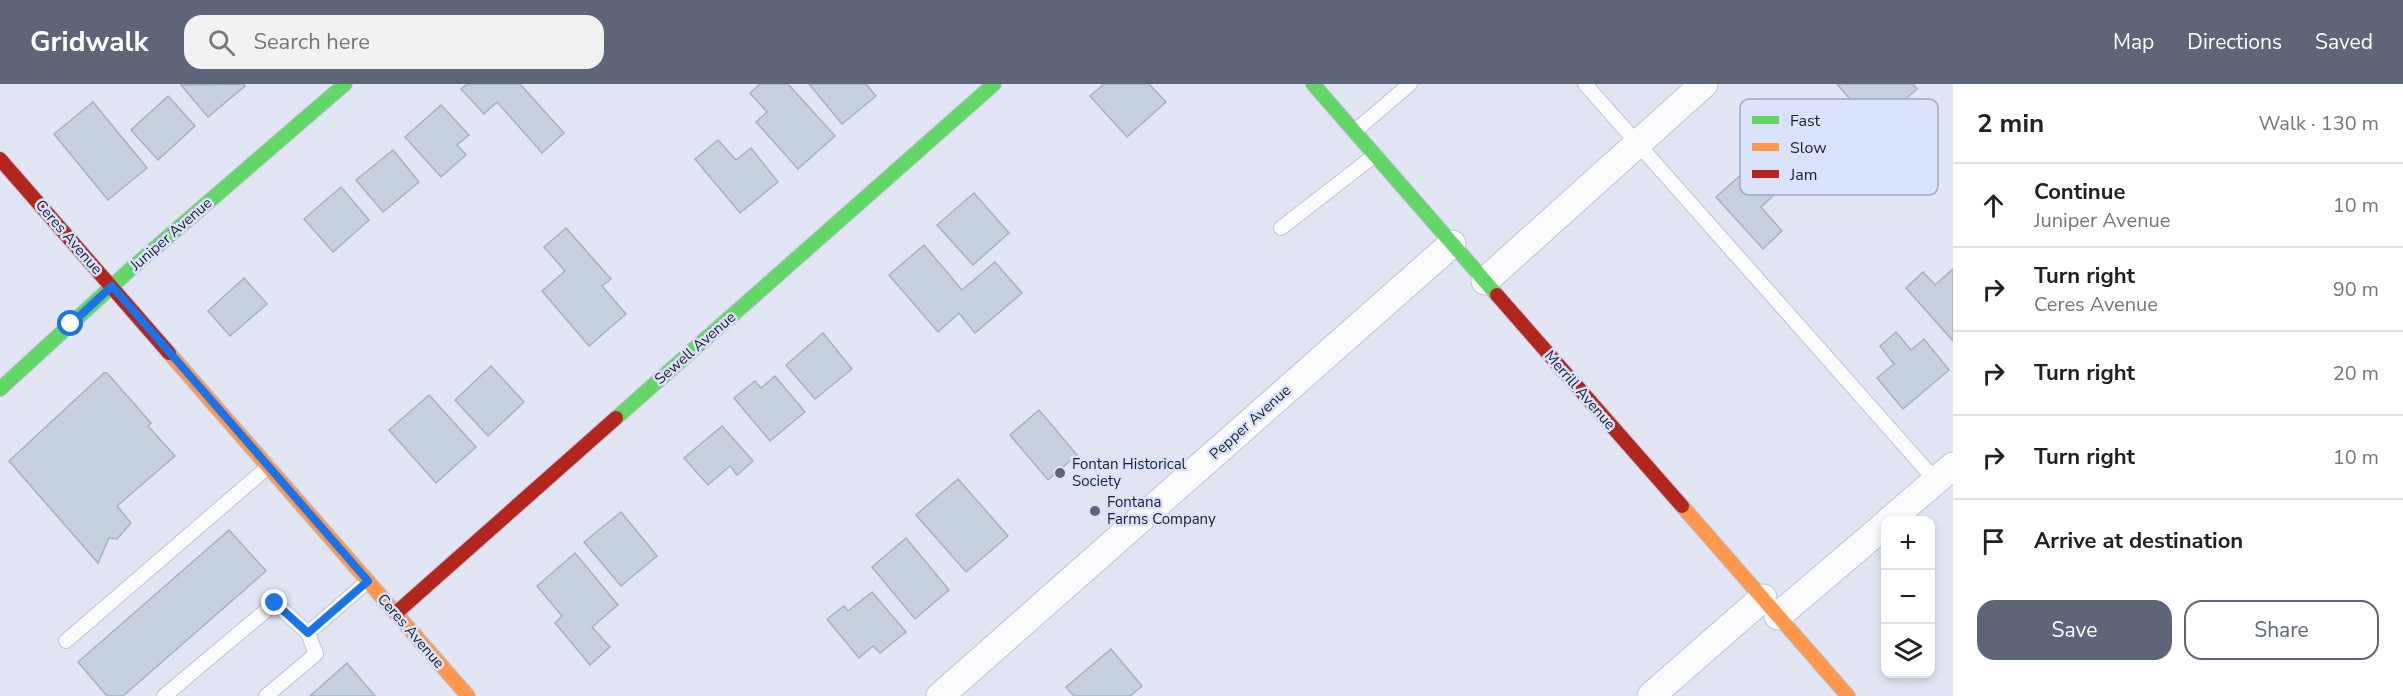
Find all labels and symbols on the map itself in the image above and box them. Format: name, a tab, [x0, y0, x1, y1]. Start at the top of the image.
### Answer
legend	[1740, 99, 1938, 195]
text: Fast	[1790, 110, 1821, 132]
text: Slow	[1790, 137, 1827, 159]
text: Jam	[1789, 164, 1817, 186]
street label: Juniper Avenue	[125, 193, 216, 276]
street label: Ceres Avenue	[31, 195, 107, 279]
street label: Sewell Avenue	[650, 307, 740, 389]
route start	[57, 310, 83, 336]
street label: Merrill Avenue	[1540, 346, 1620, 434]
street label: Pepper Avenue	[1205, 380, 1295, 464]
place label: Fontan Historical Society	[1072, 454, 1187, 491]
marker: Fontan Historical Society	[1053, 466, 1067, 480]
place label: Fontana Farms Company	[1107, 492, 1216, 529]
marker: Fontana Farms Company	[1088, 504, 1102, 518]
route end	[261, 589, 287, 615]
street label: Ceres Avenue	[373, 589, 449, 673]

